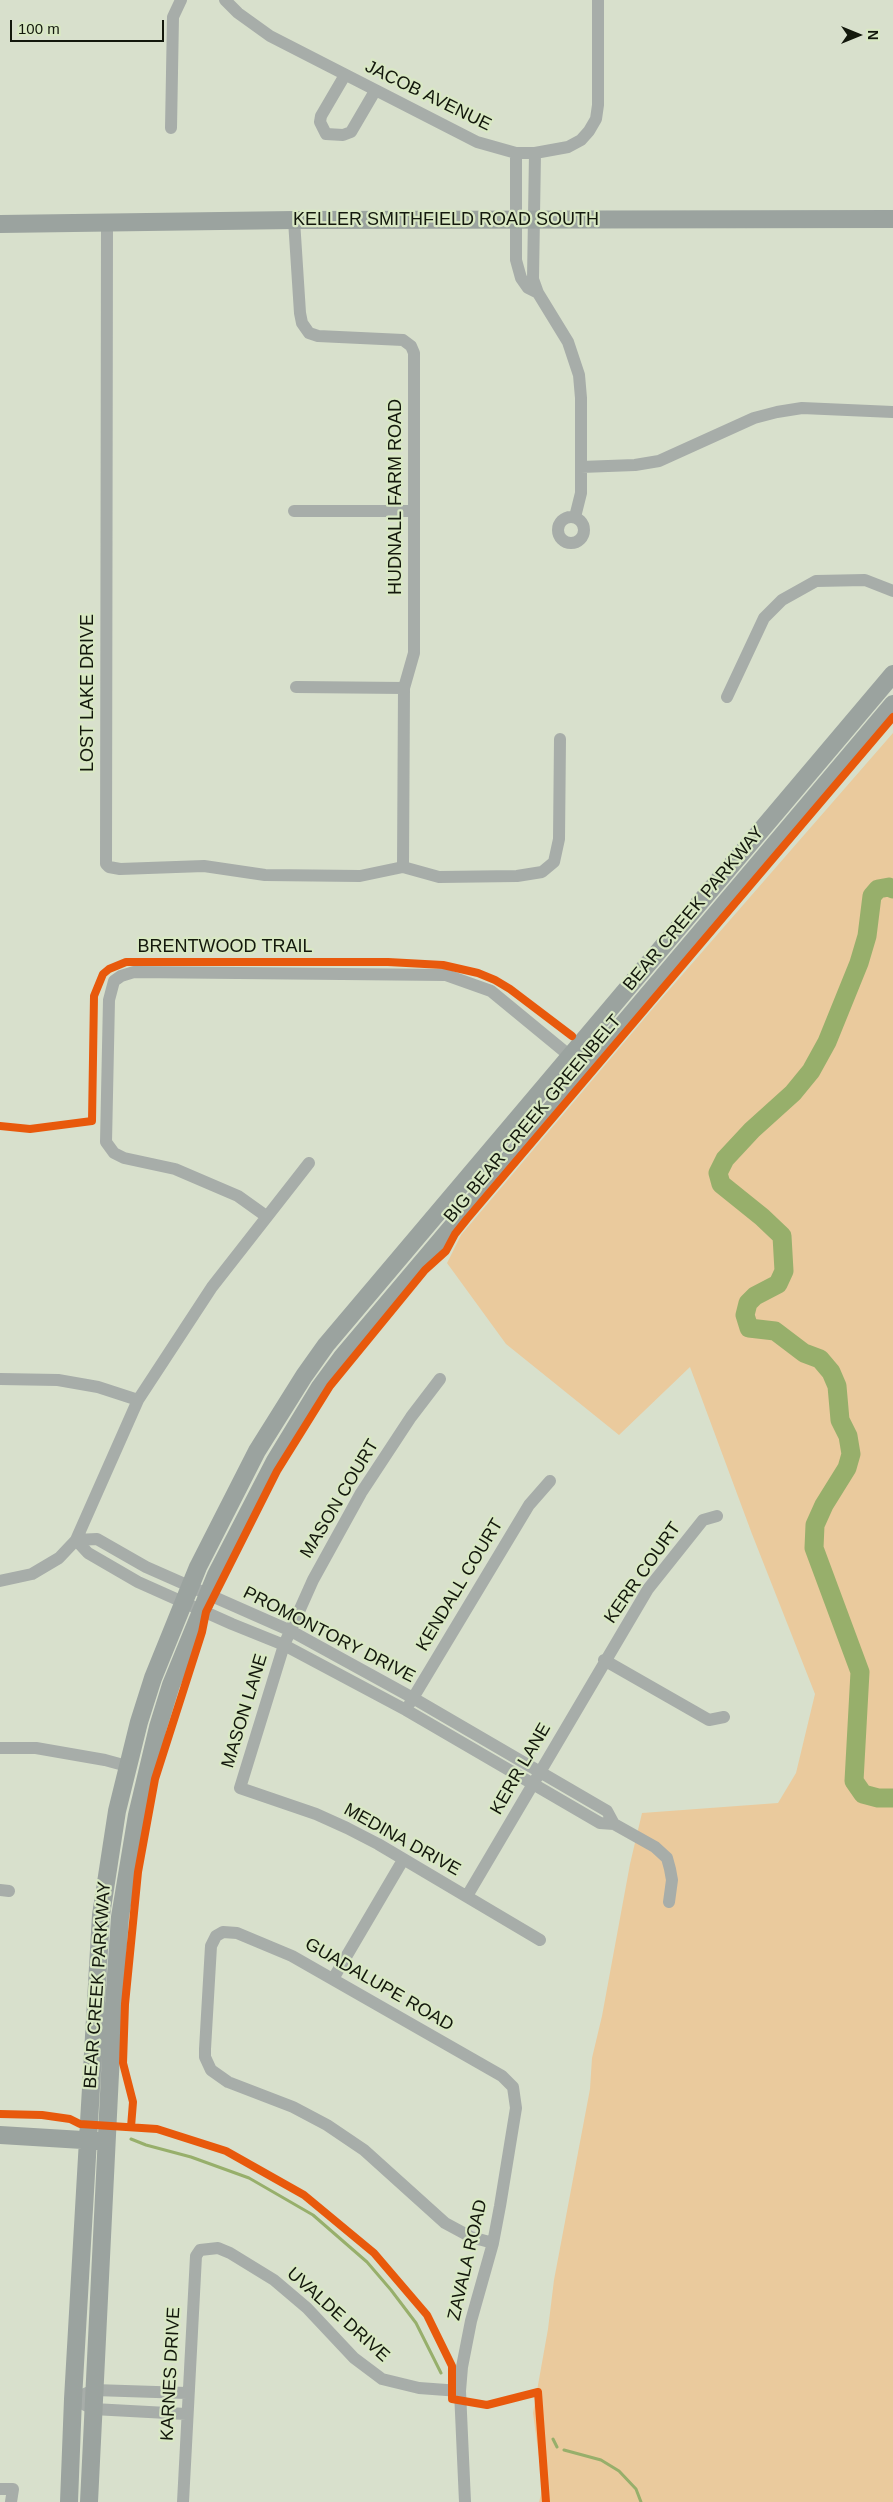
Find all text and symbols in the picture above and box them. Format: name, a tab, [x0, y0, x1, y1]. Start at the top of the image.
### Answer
scale bar	[12, 10, 166, 42]
north arrow	[833, 10, 883, 60]
text: 100 m	[18, 20, 60, 37]
text: N	[865, 30, 881, 40]
street label: JACOB AVENUE	[361, 56, 495, 136]
street label: KELLER SMITHFIELD ROAD SOUTH	[293, 209, 599, 231]
street label: HUDNALL FARM ROAD	[385, 399, 407, 595]
street label: LOST LAKE DRIVE	[77, 614, 99, 772]
street label: BEAR CREEK PARKWAY	[619, 822, 769, 996]
street label: BRENTWOOD TRAIL	[137, 936, 313, 958]
street label: BIG BEAR CREEK GREENBELT	[440, 1011, 626, 1227]
street label: MASON COURT	[296, 1436, 384, 1562]
street label: KENDALL COURT	[412, 1515, 508, 1655]
street label: KERR COURT	[600, 1518, 686, 1628]
street label: PROMONTORY DRIVE	[239, 1582, 419, 1688]
street label: MASON LANE	[217, 1651, 273, 1771]
street label: KERR LANE	[486, 1719, 556, 1819]
street label: MEDINA DRIVE	[340, 1799, 464, 1881]
street label: BEAR CREEK PARKWAY	[80, 1881, 116, 2089]
street label: GUADALUPE ROAD	[301, 1934, 457, 2036]
street label: ZAVALA ROAD	[444, 2197, 492, 2323]
street label: UVALDE DRIVE	[282, 2263, 394, 2367]
street label: KARNES DRIVE	[157, 2307, 185, 2441]

